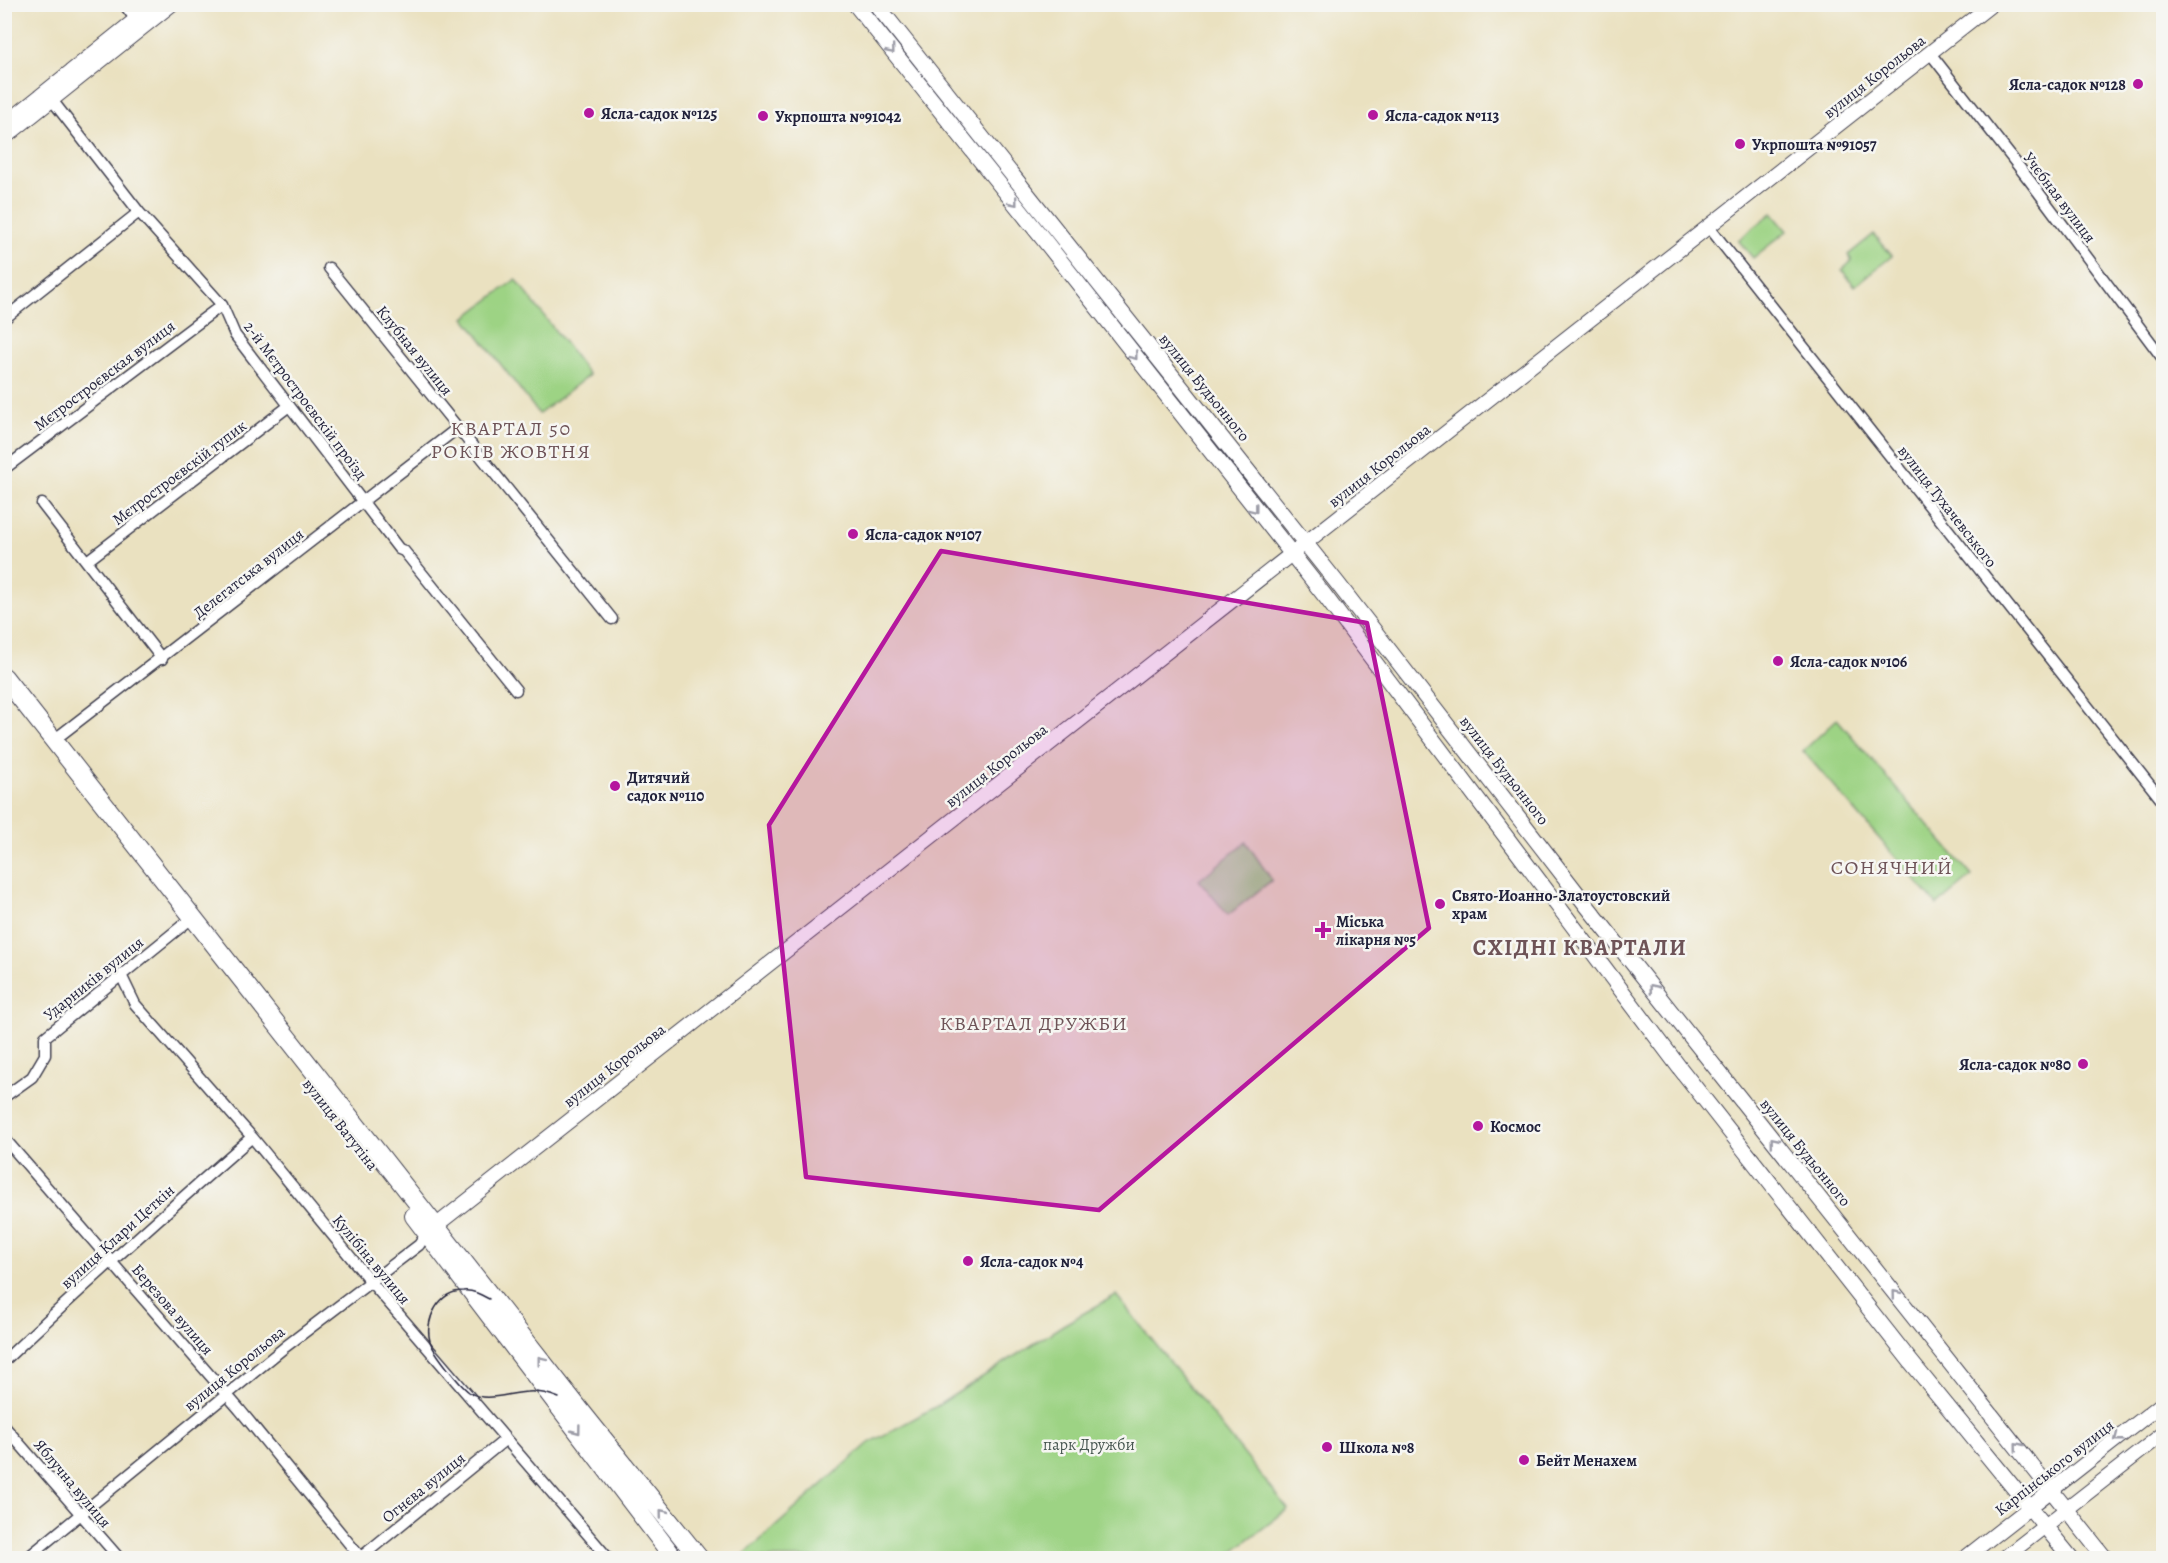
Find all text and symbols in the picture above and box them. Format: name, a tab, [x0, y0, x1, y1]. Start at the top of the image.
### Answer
street label: вулиця Корольова	[1819, 29, 1931, 124]
one-way arrow	[884, 43, 895, 54]
place label: Ясла-садок №128	[2009, 74, 2126, 96]
marker: Ясла-садок №128	[2131, 77, 2145, 91]
place label: Ясла-садок №125	[601, 103, 717, 125]
place label: Ясла-садок №113	[1385, 105, 1499, 127]
marker: Ясла-садок №125	[582, 106, 596, 120]
place label: Укрпошта №91042	[775, 106, 901, 128]
marker: Ясла-садок №113	[1366, 108, 1380, 122]
marker: Укрпошта №91042	[756, 109, 770, 123]
place label: Укрпошта №91057	[1752, 134, 1877, 156]
marker: Укрпошта №91057	[1733, 137, 1747, 151]
street label: Учєбная вулиця	[2018, 148, 2101, 248]
one-way arrow	[1006, 195, 1017, 206]
street label: Клубная вулиця	[371, 301, 458, 401]
street label: Мєтростроєвская вулиця	[29, 315, 180, 436]
street label: 2-й Мєтростроєвскій проїзд	[238, 317, 372, 484]
street label: вулиця Будьонного	[1154, 329, 1255, 446]
one-way arrow	[1126, 349, 1137, 360]
street label: Мєтростроєвскій тупик	[108, 415, 251, 531]
district label: КВАРТАЛ 50 РОКІВ ЖОВТНЯ	[431, 415, 591, 465]
street label: вулиця Корольова	[1324, 418, 1436, 513]
street label: вулиця Тухачевського	[1893, 441, 2002, 572]
one-way arrow	[1247, 502, 1258, 513]
street label: Делегатська вулиця	[189, 523, 309, 624]
place label: Ясла-садок №107	[865, 524, 982, 546]
marker: Ясла-садок №107	[846, 527, 860, 541]
place label: Ясла-садок №106	[1790, 651, 1908, 673]
marker: Ясла-садок №106	[1771, 654, 1785, 668]
street label: вулиця Будьонного	[1455, 711, 1554, 830]
street label: вулиця Корольова	[941, 718, 1053, 813]
place label: Дитячий садок №110	[627, 767, 704, 807]
marker: Дитячий садок №110	[608, 779, 622, 793]
district label: СОНЯЧНИЙ	[1831, 854, 1953, 881]
place label: Свято-Иоанно-Златоустовский храм	[1452, 885, 1670, 925]
marker: Свято-Иоанно-Златоустовский храм	[1433, 897, 1447, 911]
place label: Міська лікарня №5	[1335, 911, 1416, 951]
marker: Міська лікарня №5	[1314, 921, 1332, 939]
street label: Ударників вулиця	[39, 931, 148, 1026]
district label: СХІДНІ КВАРТАЛИ	[1473, 933, 1687, 963]
one-way arrow	[1650, 984, 1661, 995]
district label: КВАРТАЛ ДРУЖБИ	[940, 1010, 1128, 1037]
street label: вулиця Корольова	[559, 1018, 671, 1113]
place label: Ясла-садок №80	[1959, 1054, 2071, 1076]
marker: Ясла-садок №80	[2076, 1057, 2090, 1071]
street label: вулиця Ватутіна	[297, 1074, 384, 1176]
street label: вулиця Будьонного	[1755, 1094, 1856, 1211]
place label: Космос	[1490, 1116, 1541, 1138]
marker: Космос	[1471, 1119, 1485, 1133]
one-way arrow	[1771, 1137, 1782, 1148]
street label: вулиця Клари Цеткін	[56, 1180, 179, 1294]
street label: Кулібіна вулиця	[327, 1210, 416, 1309]
place label: Ясла-садок №4	[980, 1251, 1084, 1273]
marker: Ясла-садок №4	[961, 1254, 975, 1268]
street label: Березова вулиця	[126, 1259, 218, 1360]
one-way arrow	[1893, 1289, 1904, 1300]
street label: вулиця Корольова	[179, 1321, 290, 1416]
one-way arrow	[538, 1356, 549, 1367]
street label: Карпінського вулиця	[1991, 1414, 2119, 1521]
one-way arrow	[569, 1423, 580, 1434]
one-way arrow	[2113, 1431, 2124, 1442]
park label: парк Дружби	[1043, 1434, 1135, 1456]
street label: Яблучна вулиця	[29, 1435, 116, 1533]
place label: Школа №8	[1339, 1437, 1415, 1459]
marker: Школа №8	[1320, 1440, 1334, 1454]
one-way arrow	[2014, 1442, 2025, 1453]
street label: Огнєва вулиця	[377, 1447, 470, 1528]
place label: Бейт Менахем	[1536, 1450, 1637, 1472]
marker: Бейт Менахем	[1517, 1453, 1531, 1467]
one-way arrow	[659, 1508, 670, 1519]

